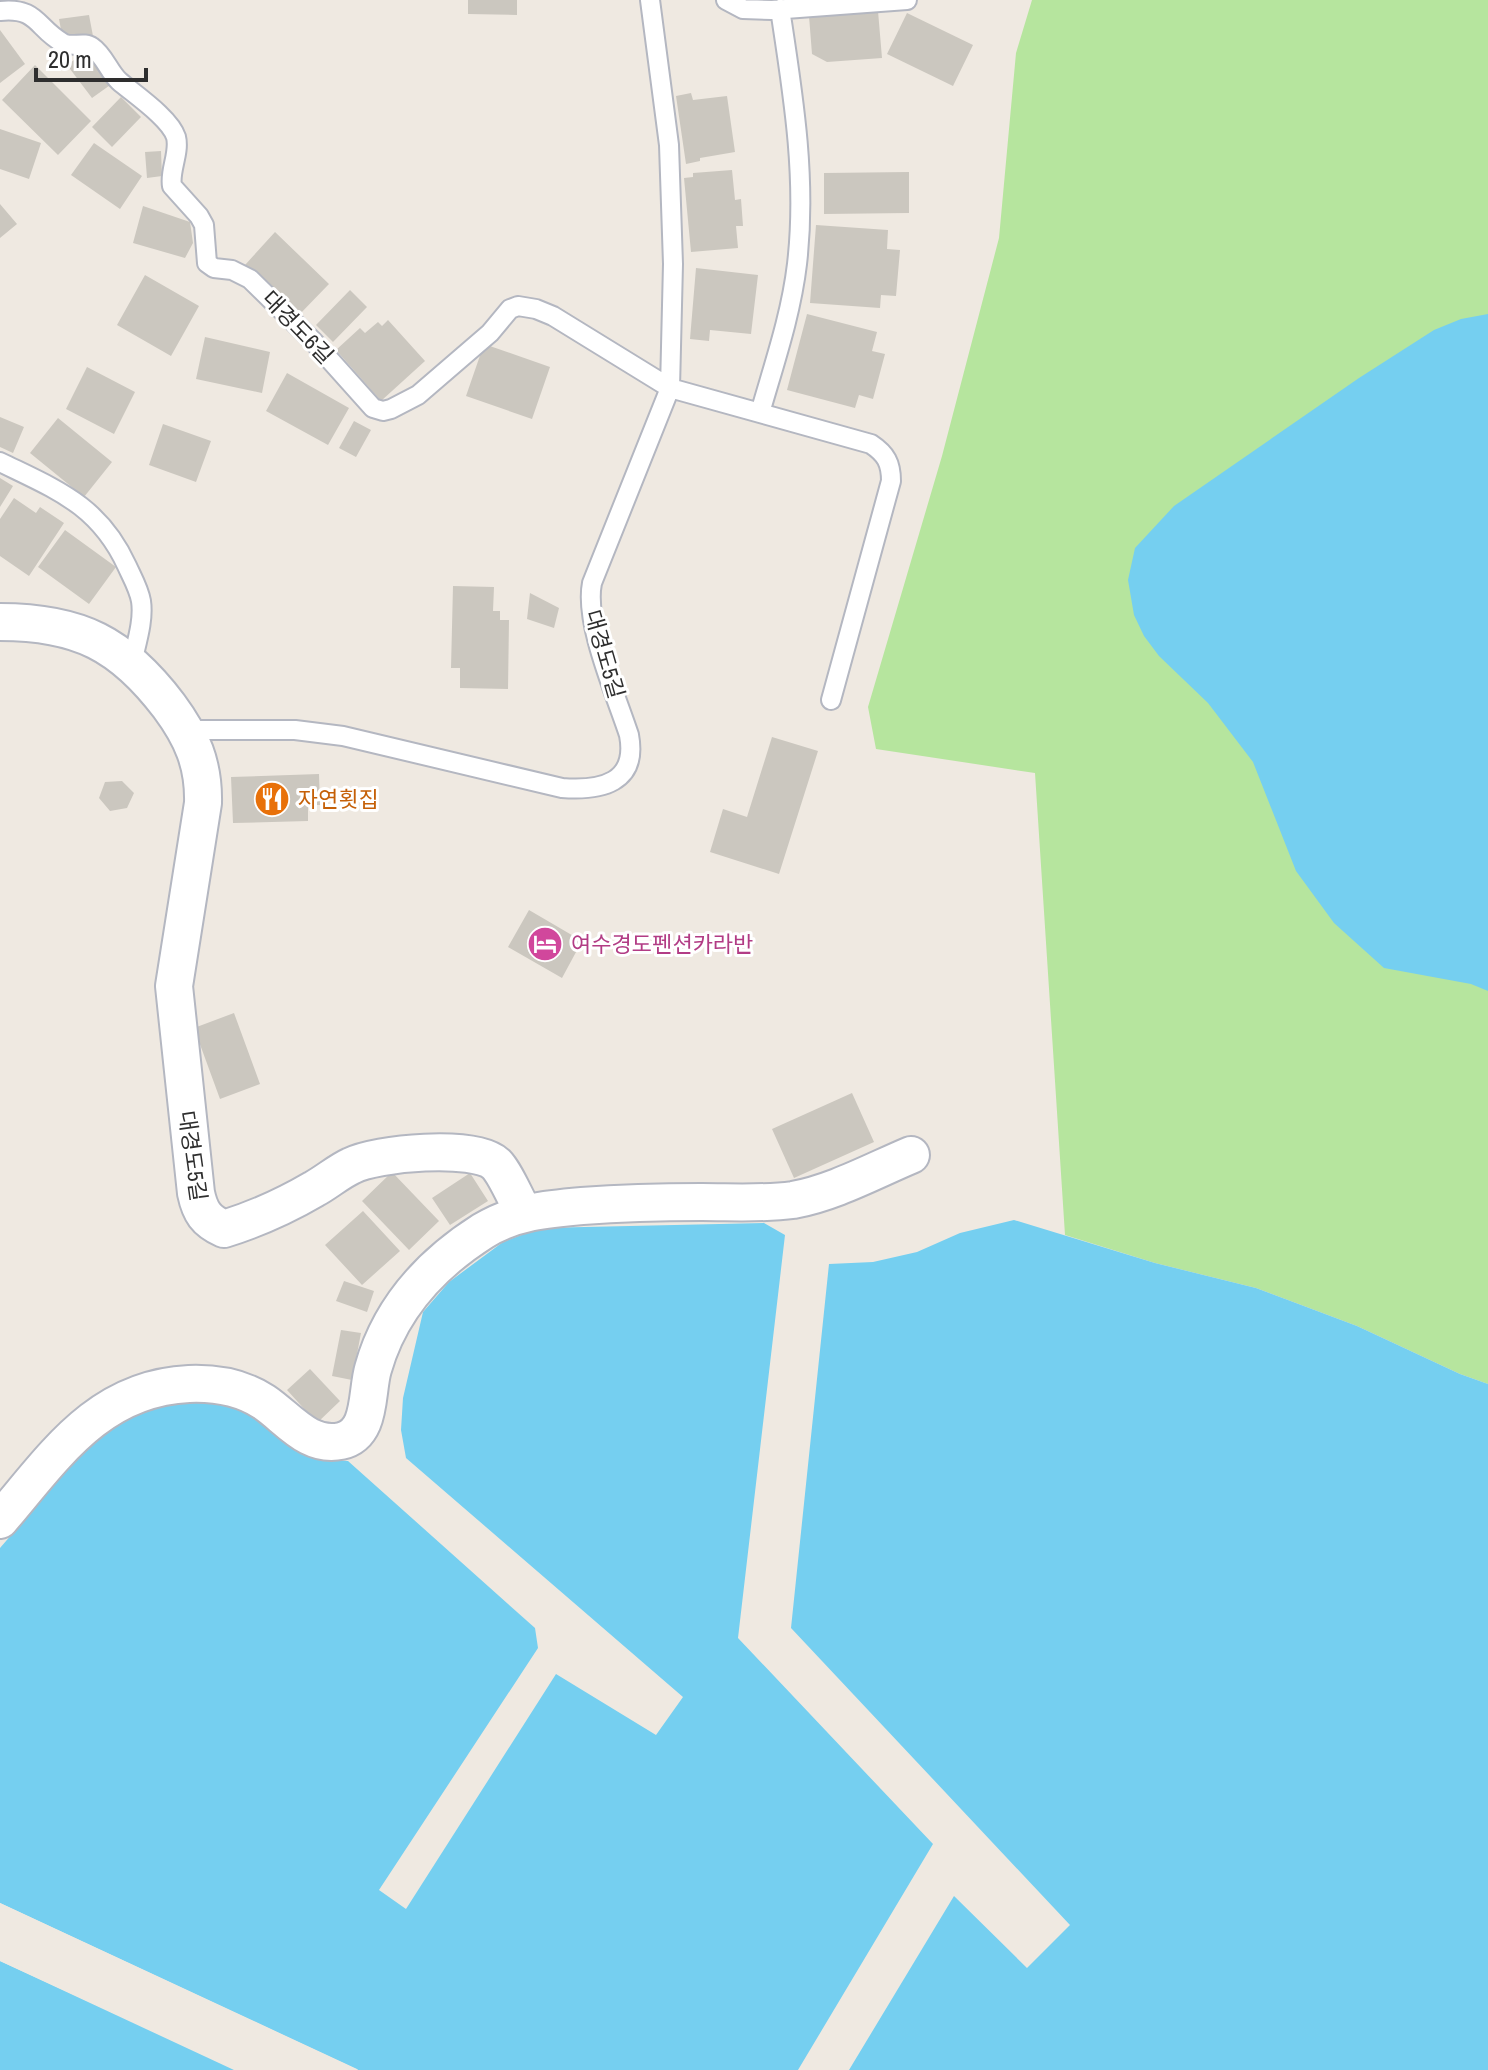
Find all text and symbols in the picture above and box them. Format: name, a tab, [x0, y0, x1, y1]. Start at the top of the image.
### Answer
scale bar	[36, 32, 146, 82]
text: 20 m	[48, 43, 92, 75]
street label: 대경도6길	[256, 284, 340, 370]
street label: 대경도5길	[578, 606, 632, 702]
restaurant icon: 자연횟집	[253, 780, 291, 818]
place label: 자연횟집	[298, 784, 379, 814]
hotel icon: 여수경도펜션카라반	[526, 925, 564, 963]
place label: 여수경도펜션카라반	[571, 929, 753, 959]
street label: 대경도5길	[172, 1109, 214, 1203]

